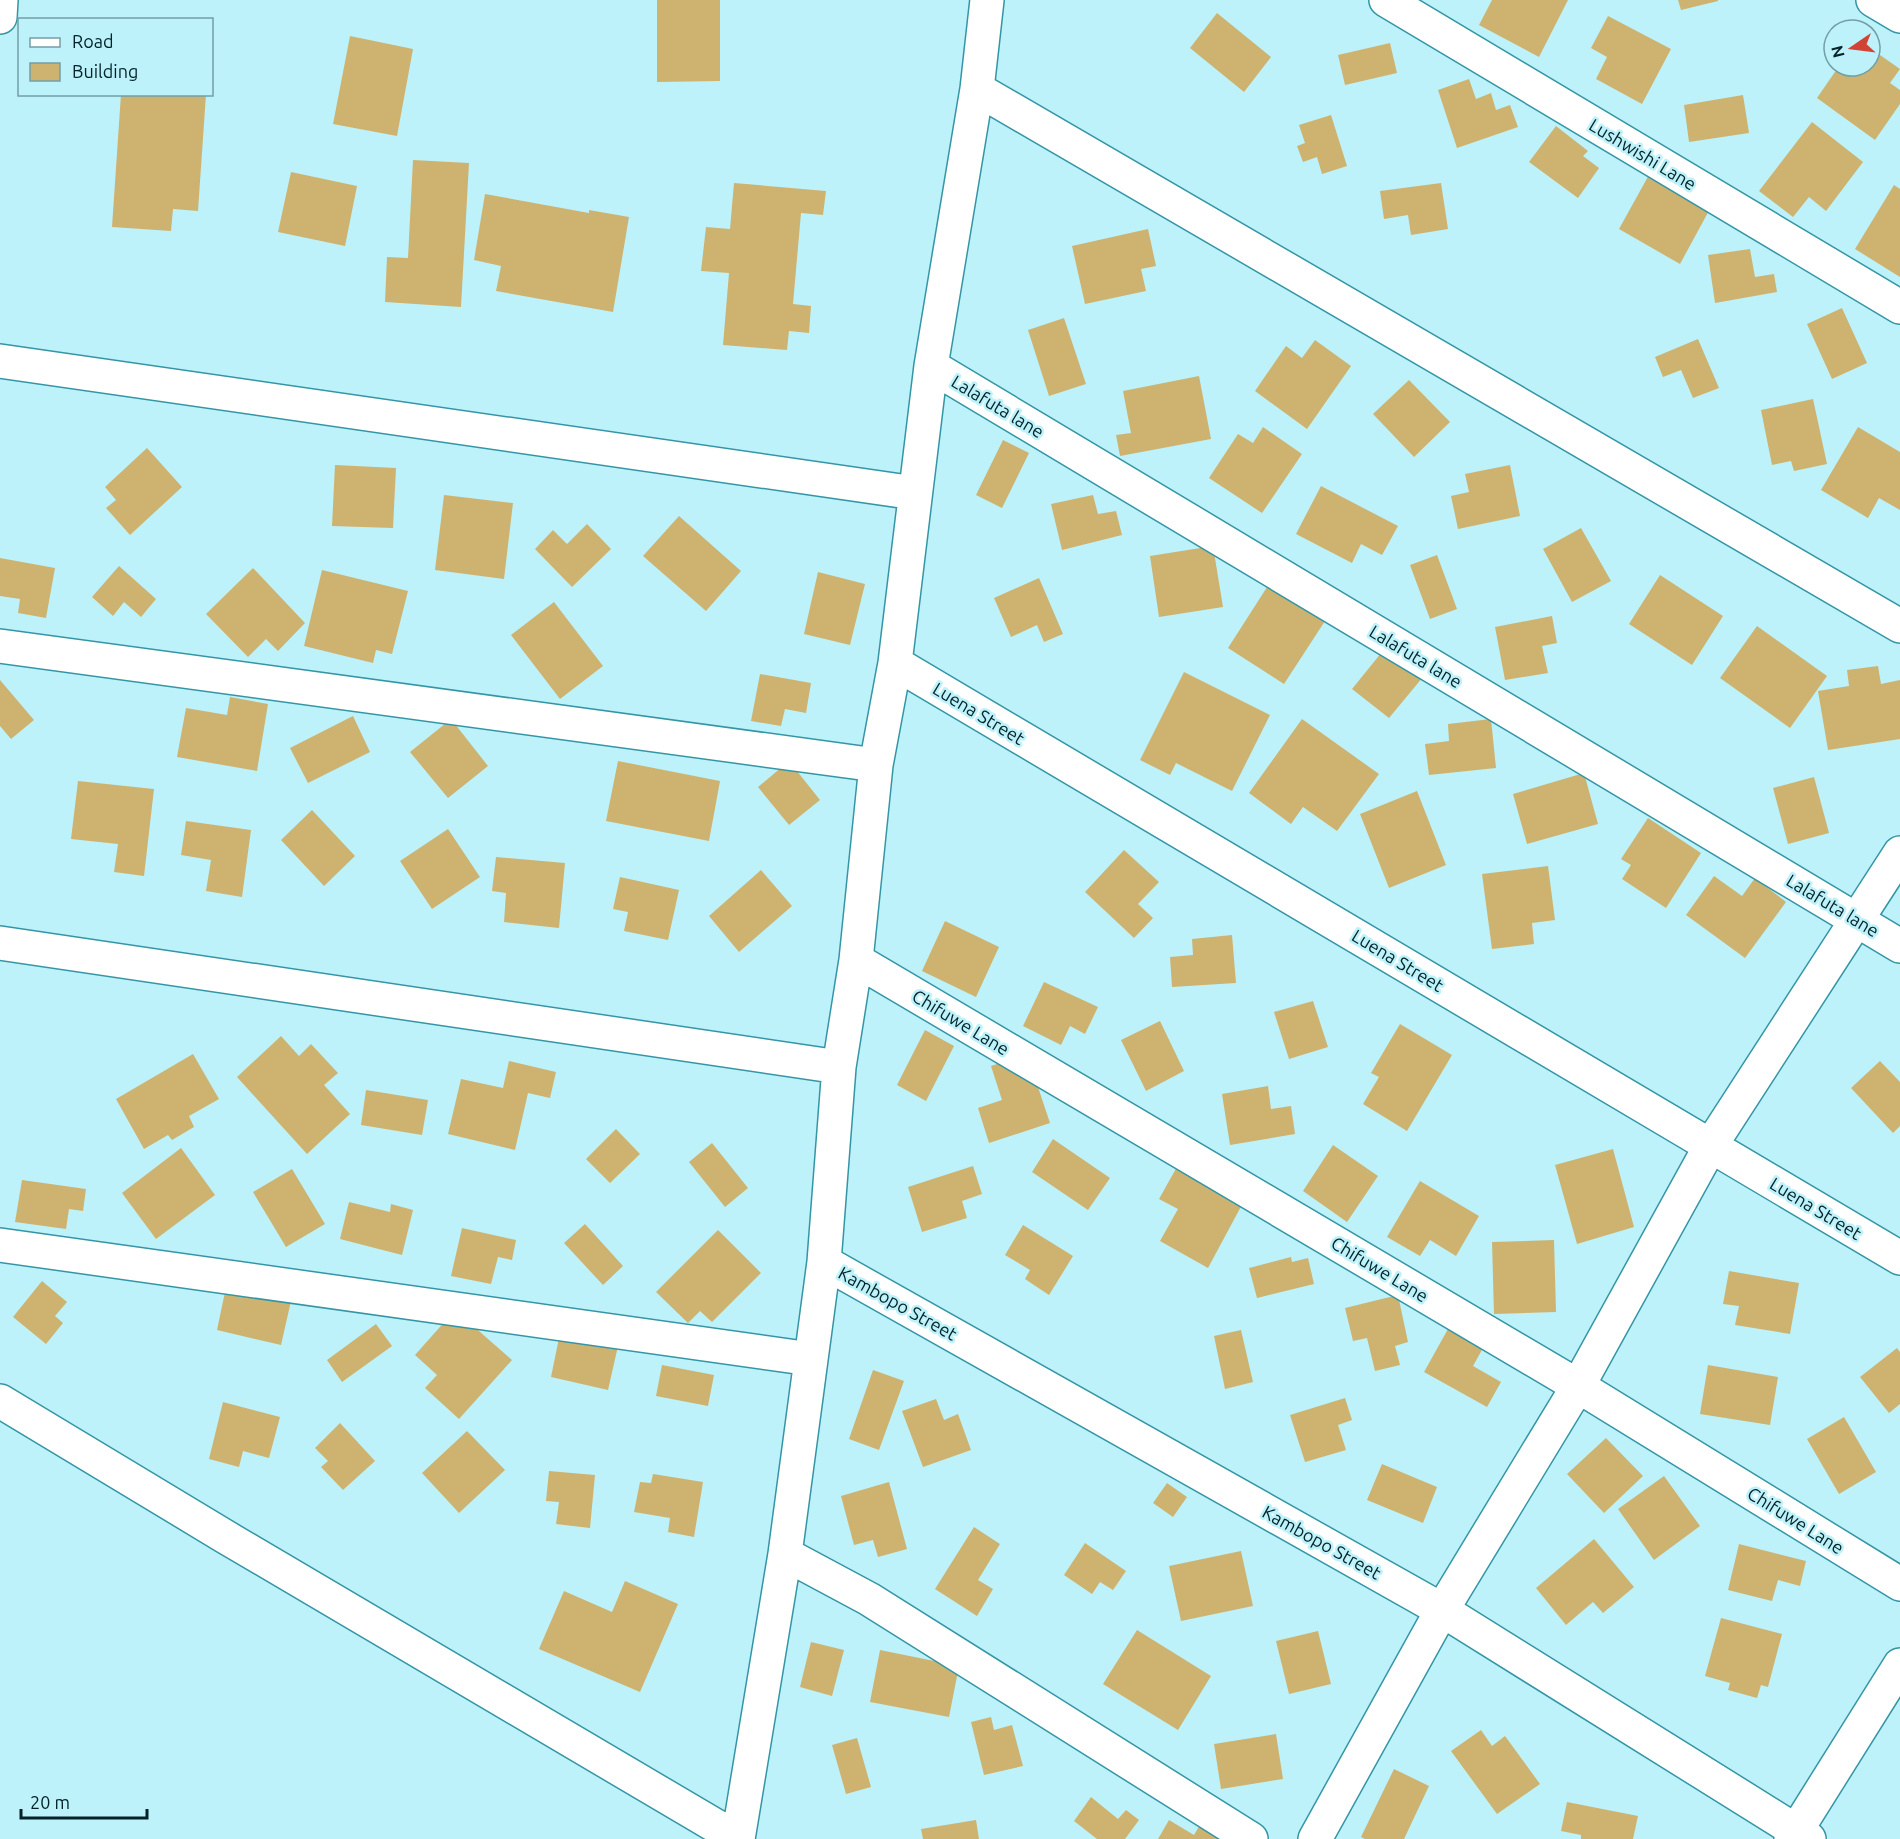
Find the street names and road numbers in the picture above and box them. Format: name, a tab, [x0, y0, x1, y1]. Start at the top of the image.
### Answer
street label: Lushwishi Lane	[1586, 114, 1700, 194]
street label: Lalafuta lane	[948, 371, 1048, 441]
street label: Lalafuta lane	[1366, 621, 1466, 691]
street label: Luena Street	[930, 678, 1028, 748]
street label: Lalafuta lane	[1783, 870, 1883, 940]
street label: Luena Street	[1349, 925, 1447, 995]
street label: Chifuwe Lane	[909, 985, 1013, 1059]
street label: Luena Street	[1767, 1173, 1865, 1243]
street label: Chifuwe Lane	[1328, 1232, 1432, 1306]
street label: Kambopo Street	[835, 1262, 961, 1344]
street label: Chifuwe Lane	[1744, 1483, 1848, 1557]
street label: Kambopo Street	[1259, 1501, 1385, 1583]

